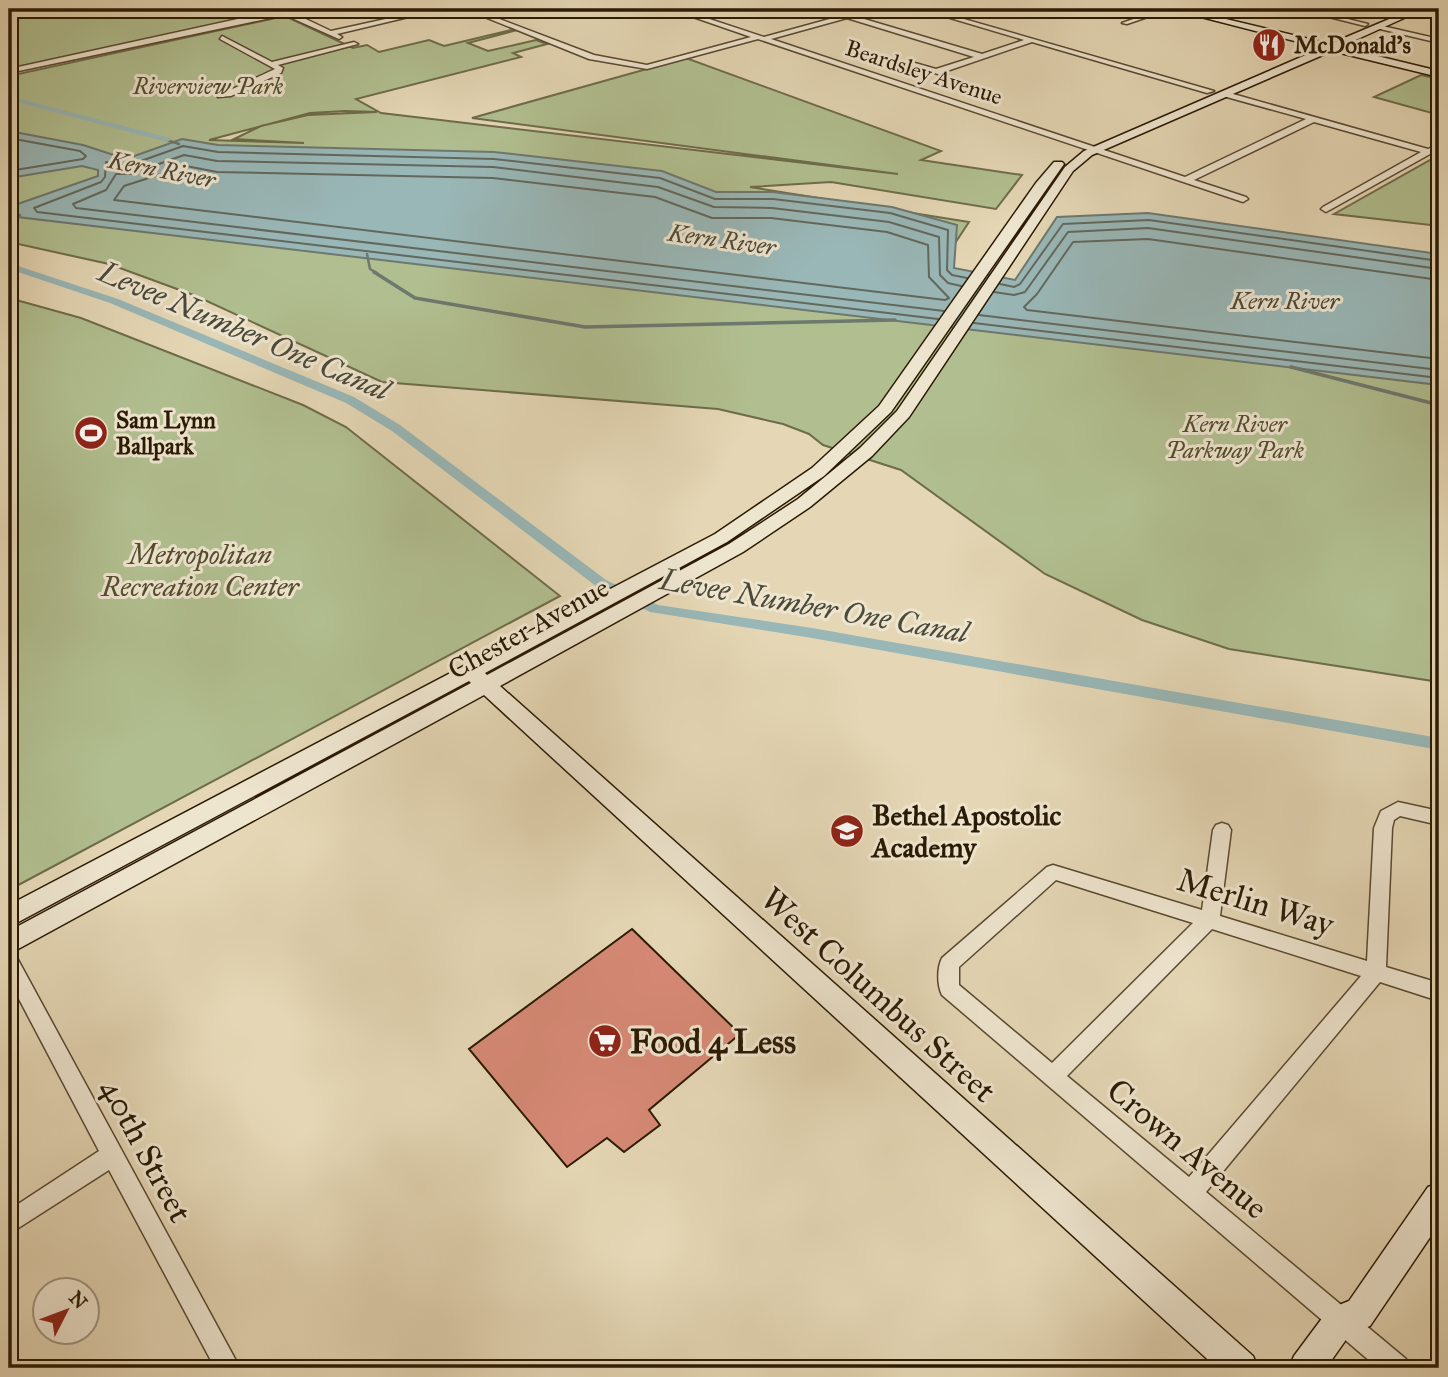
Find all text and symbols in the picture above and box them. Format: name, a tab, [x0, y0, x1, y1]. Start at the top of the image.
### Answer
restaurant icon: McDonald's	[1250, 26, 1288, 64]
place label: McDonald's	[1294, 31, 1411, 59]
street label: Beardsley Avenue	[842, 33, 1006, 111]
park label: Riverview Park	[132, 72, 283, 100]
water label: Kern River	[105, 145, 220, 195]
water label: Kern River	[665, 217, 780, 263]
water label: Levee Number One Canal	[91, 253, 398, 410]
water label: Kern River	[1230, 286, 1341, 316]
place label: Sam Lynn Ballpark	[116, 406, 216, 461]
park label: Kern River Parkway Park	[1166, 410, 1304, 464]
sports icon: Sam Lynn Ballpark	[72, 414, 110, 452]
park label: Metropolitan Recreation Center	[100, 537, 300, 604]
water label: Levee Number One Canal	[655, 561, 974, 651]
street label: Chester Avenue	[442, 570, 615, 687]
place label: Bethel Apostolic Academy	[870, 798, 1062, 865]
school or university icon: Bethel Apostolic Academy	[828, 812, 866, 850]
street label: Merlin Way	[1173, 859, 1339, 945]
street label: West Columbus Street	[753, 879, 1004, 1111]
supermarket icon: Food 4 Less	[586, 1022, 624, 1060]
place label: Food 4 Less	[630, 1022, 796, 1062]
street label: Crown Avenue	[1099, 1070, 1276, 1227]
street label: 40th Street	[92, 1072, 201, 1229]
north arrow	[32, 1276, 102, 1346]
text: N	[64, 1286, 92, 1314]

